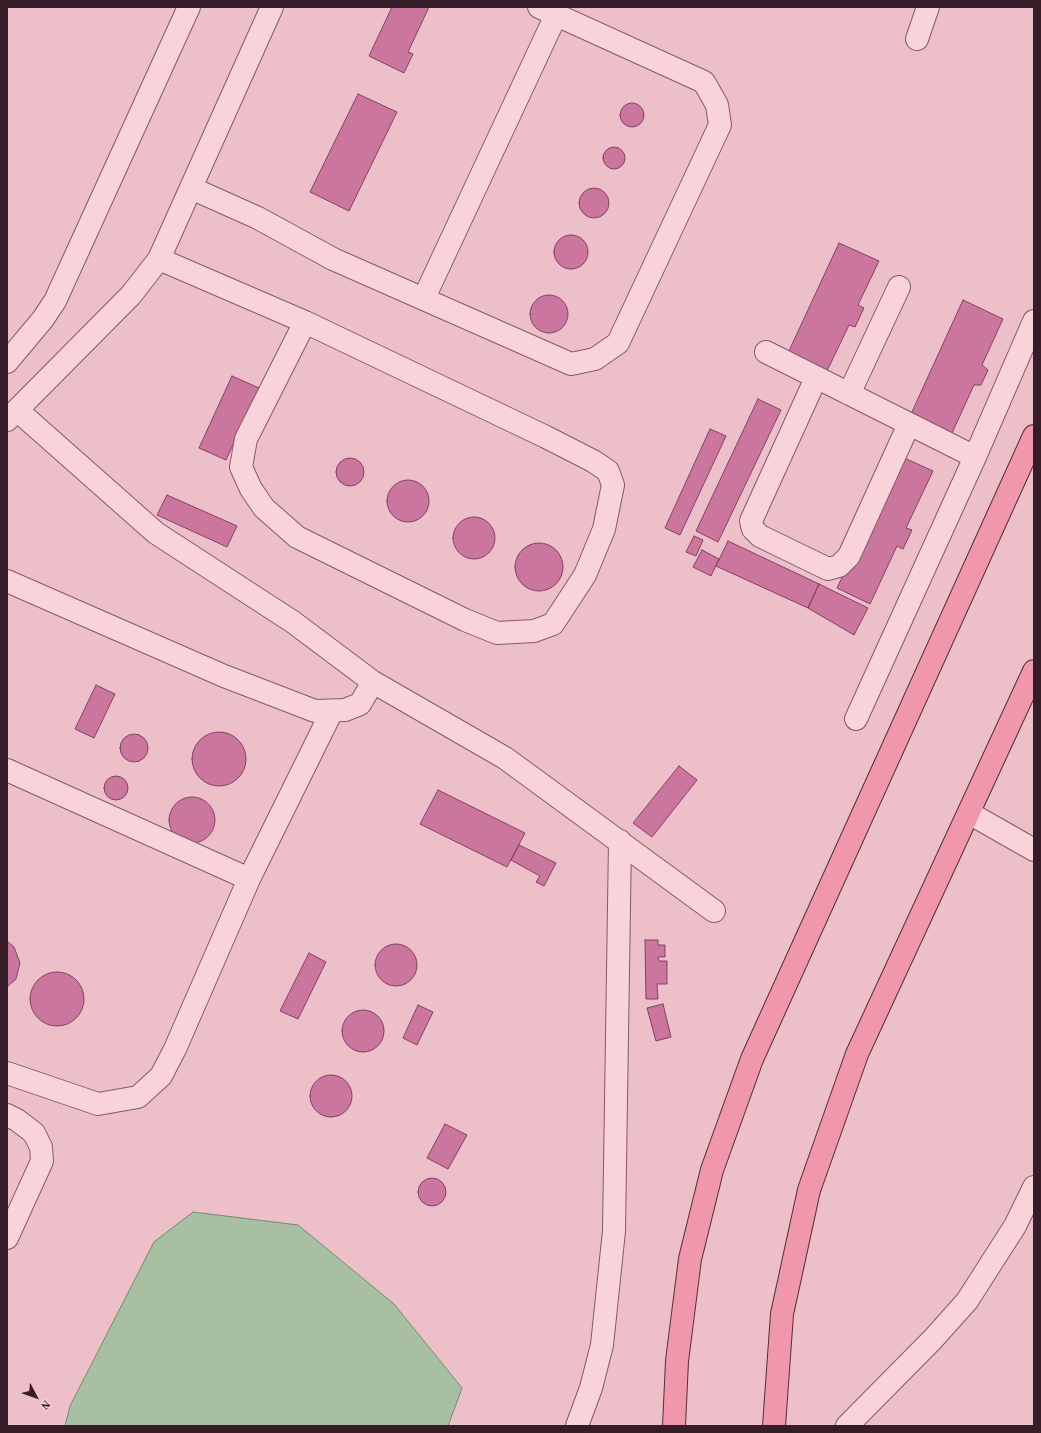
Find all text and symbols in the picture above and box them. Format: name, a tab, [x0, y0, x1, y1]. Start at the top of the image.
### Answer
north arrow	[16, 1377, 56, 1417]
text: N	[37, 1397, 54, 1413]

